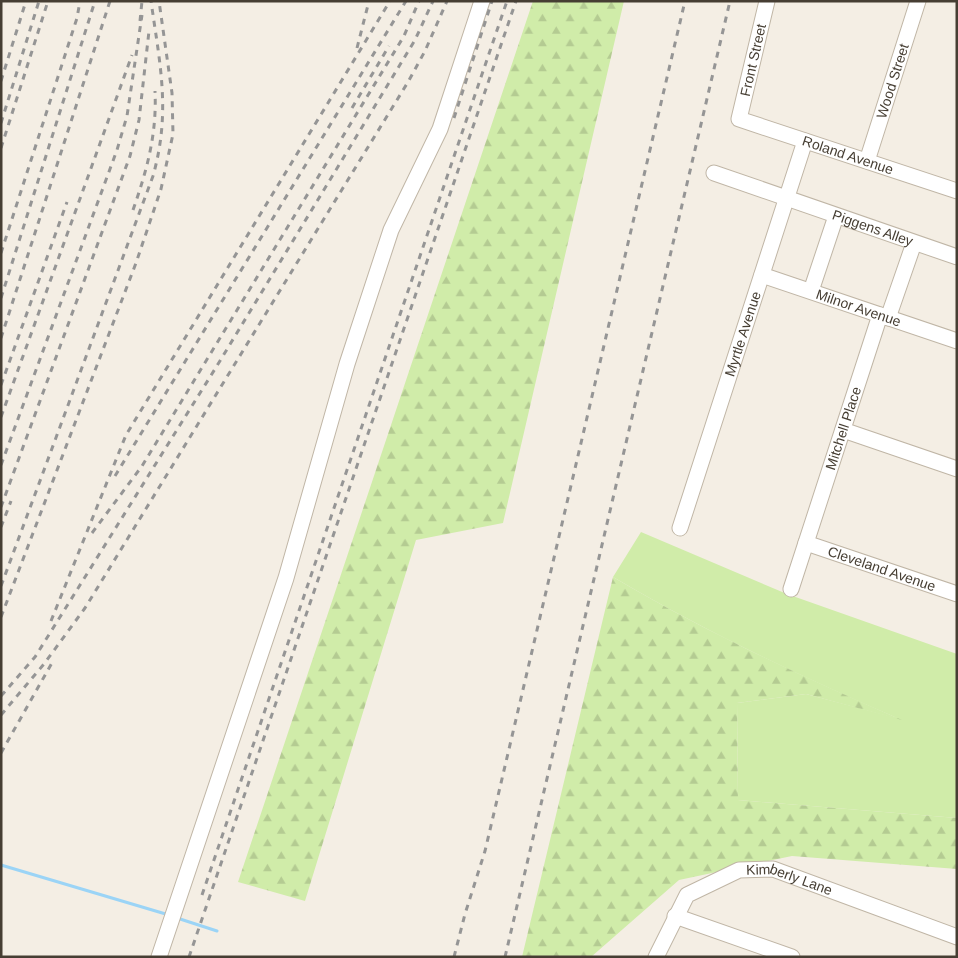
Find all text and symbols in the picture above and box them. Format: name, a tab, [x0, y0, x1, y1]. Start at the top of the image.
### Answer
street label: Front Street	[737, 22, 769, 98]
street label: Wood Street	[873, 41, 912, 120]
street label: Roland Avenue	[800, 133, 896, 178]
street label: Piggens Alley	[830, 207, 915, 249]
street label: Milnor Avenue	[814, 286, 903, 330]
street label: Myrtle Avenue	[721, 289, 764, 378]
street label: Mitchell Place	[822, 384, 864, 472]
street label: Cleveland Avenue	[826, 543, 938, 594]
street label: Kimberly Lane	[746, 861, 835, 898]

